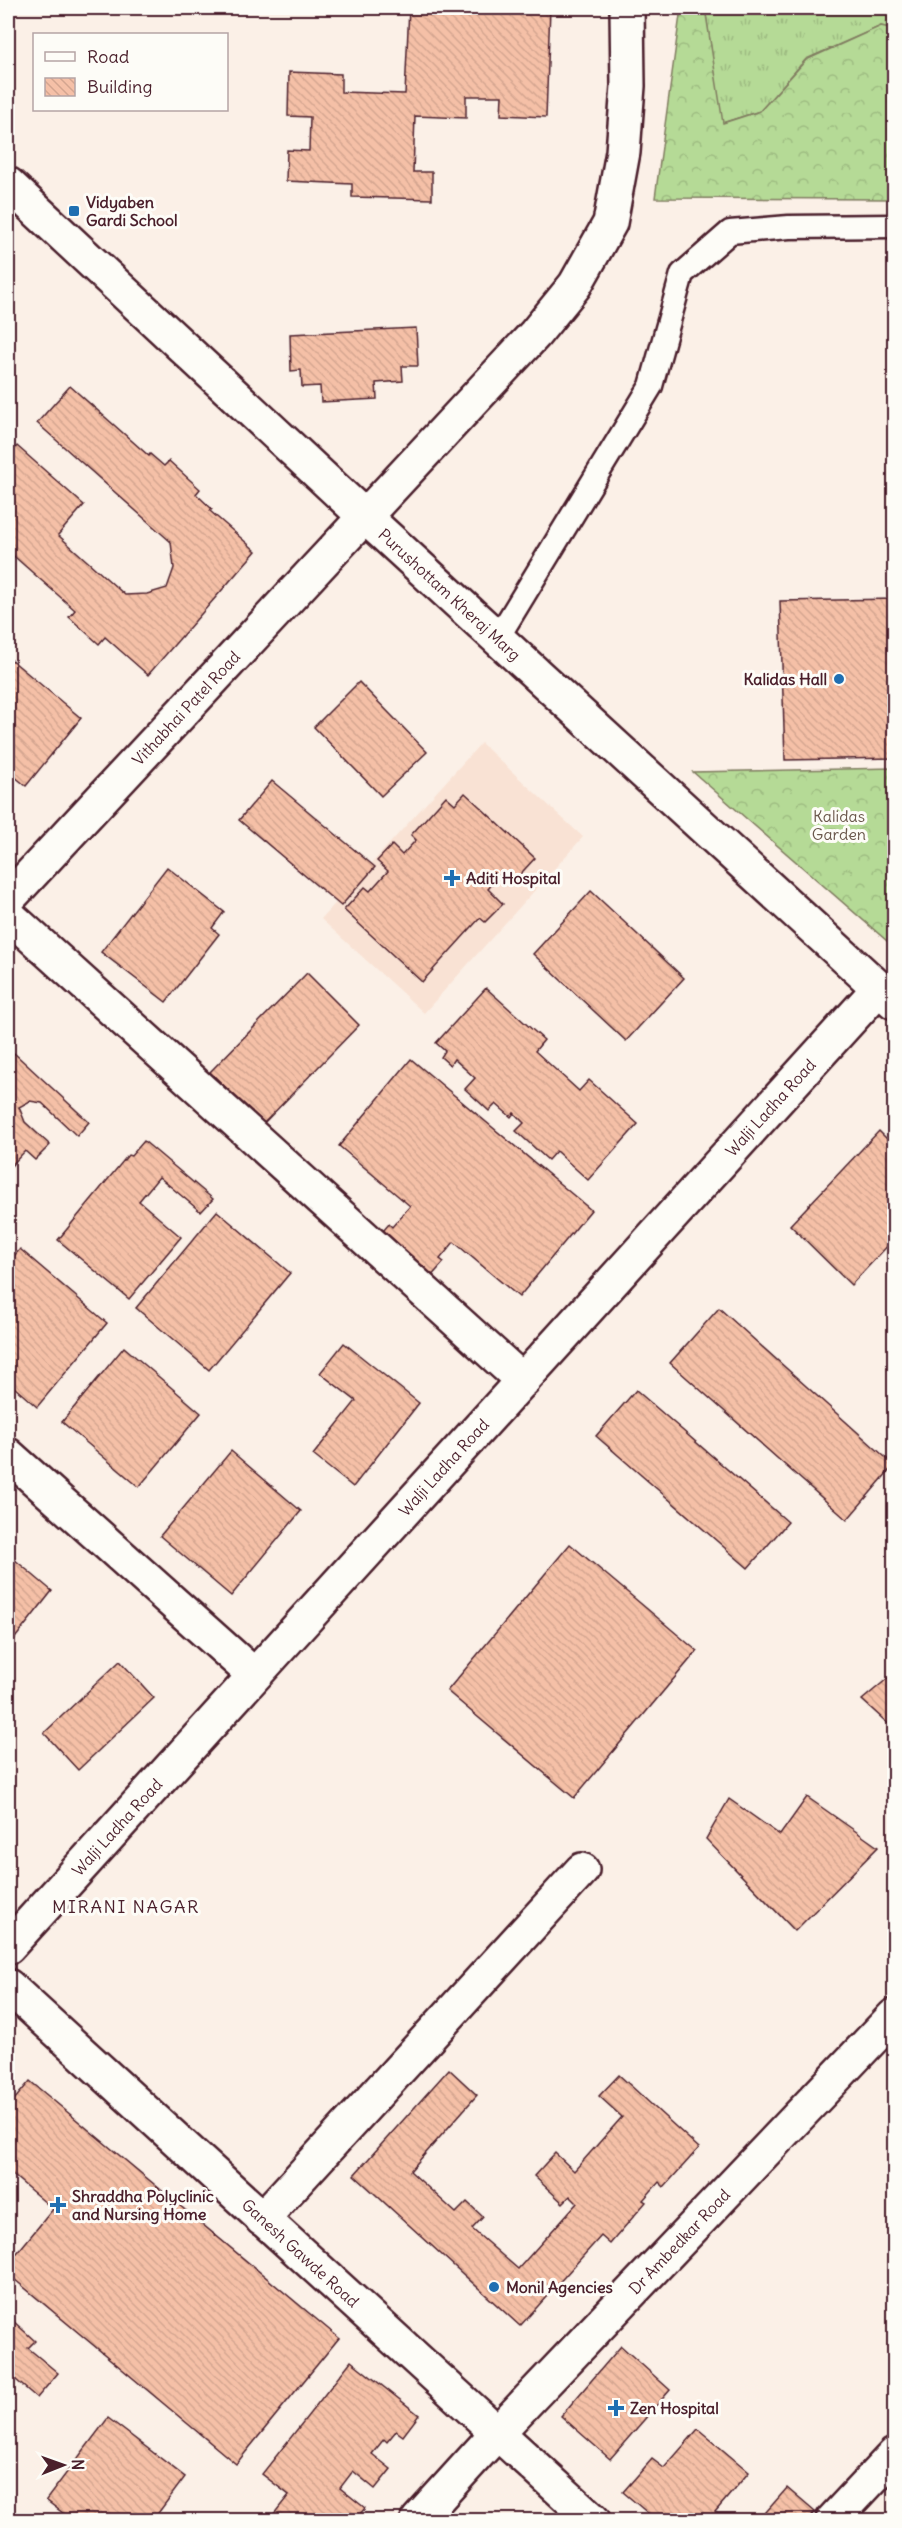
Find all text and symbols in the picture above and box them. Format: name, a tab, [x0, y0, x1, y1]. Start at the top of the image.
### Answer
legend	[33, 33, 228, 111]
text: Road	[87, 45, 130, 68]
text: Building	[87, 75, 152, 98]
place label: Vidyaben Gardi School	[86, 192, 178, 230]
marker: Vidyaben Gardi School	[67, 204, 81, 218]
street label: Purushottam Kheraj Marg	[374, 524, 525, 665]
street label: Vithabhai Patel Road	[128, 647, 244, 770]
place label: Kalidas Hall	[743, 669, 827, 689]
marker: Kalidas Hall	[832, 672, 846, 686]
park label: Kalidas Garden	[812, 806, 866, 844]
place label: Aditi Hospital	[466, 868, 561, 889]
marker: Aditi Hospital	[443, 869, 461, 887]
street label: Walji Ladha Road	[721, 1055, 820, 1160]
street label: Walji Ladha Road	[394, 1414, 493, 1520]
street label: Walji Ladha Road	[68, 1774, 166, 1880]
district label: MIRANI NAGAR	[52, 1895, 200, 1918]
street label: Dr Ambedkar Road	[625, 2185, 734, 2298]
place label: Shraddha Polyclinic and Nursing Home	[72, 2186, 214, 2225]
street label: Ganesh Gawde Road	[238, 2195, 363, 2311]
marker: Shraddha Polyclinic and Nursing Home	[49, 2196, 67, 2214]
place label: Monil Agencies	[506, 2277, 613, 2298]
marker: Monil Agencies	[487, 2280, 501, 2294]
place label: Zen Hospital	[630, 2398, 719, 2419]
marker: Zen Hospital	[607, 2399, 625, 2417]
north arrow	[33, 2435, 93, 2495]
text: N	[68, 2459, 88, 2470]

